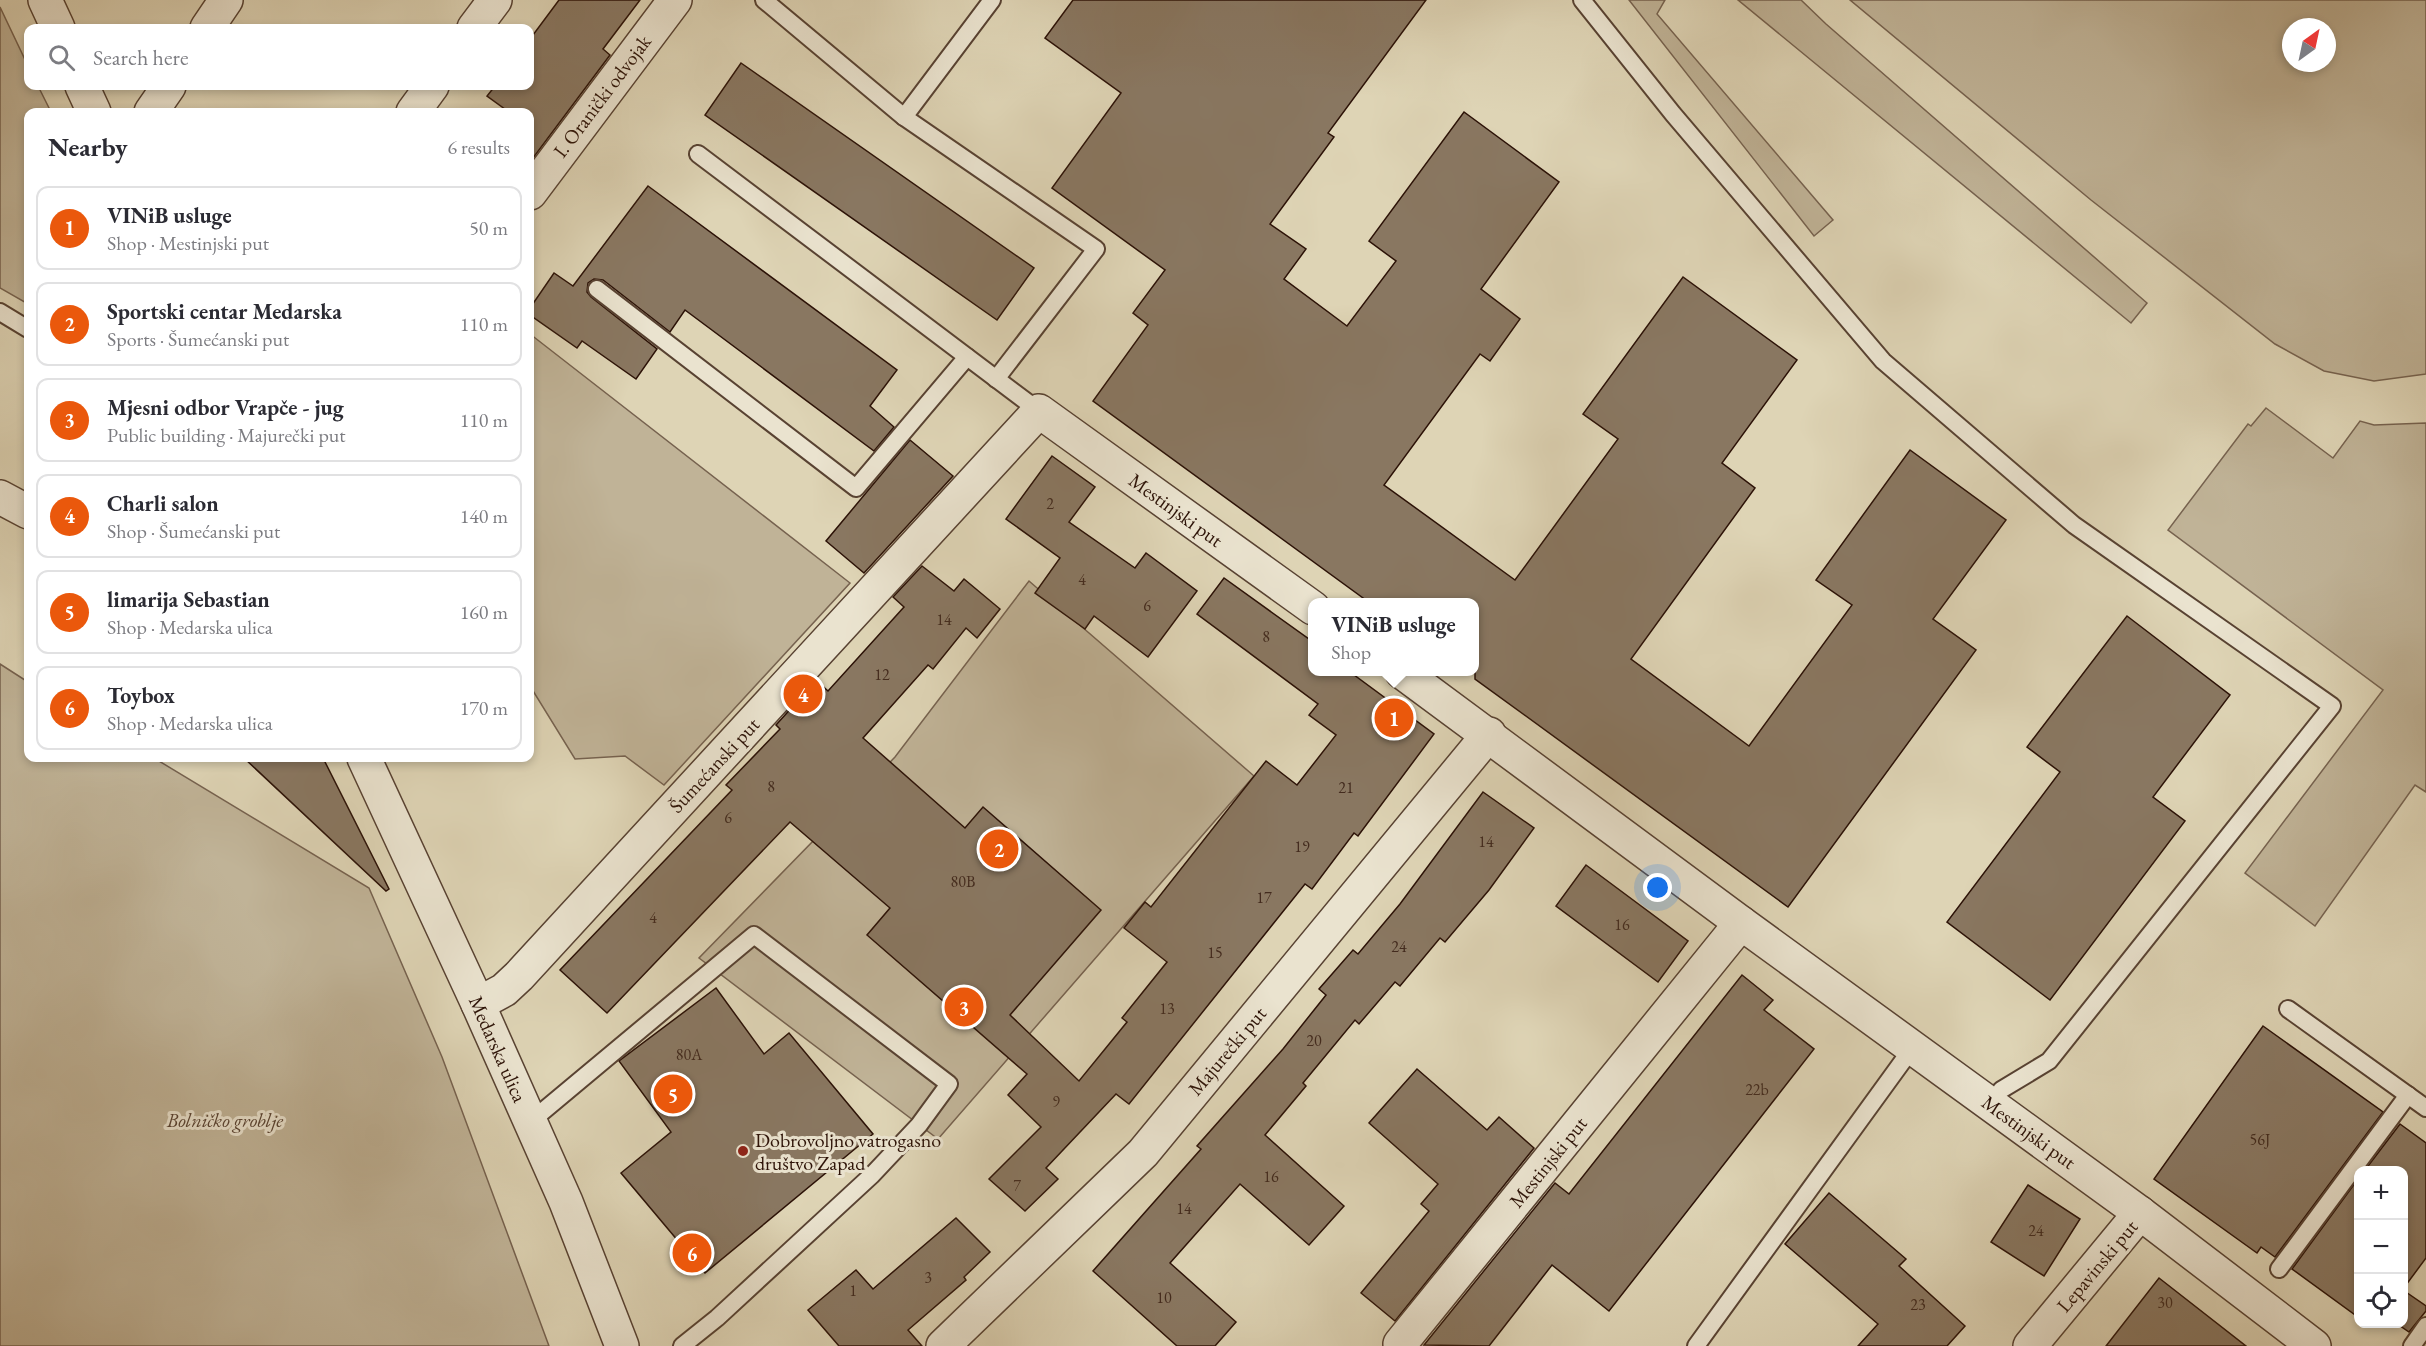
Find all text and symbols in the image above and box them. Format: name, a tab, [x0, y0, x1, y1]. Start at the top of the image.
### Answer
north arrow	[2282, 18, 2336, 72]
search box	[24, 24, 534, 90]
street label: I. Oranički odvojak	[547, 29, 657, 163]
icon: search	[45, 41, 78, 74]
text: Search here	[93, 43, 188, 72]
text: Nearby	[48, 130, 128, 164]
text: 6 results	[447, 134, 510, 160]
text: VINiB usluge	[107, 201, 232, 230]
text: 1	[64, 215, 75, 241]
text: 50 m	[469, 215, 508, 241]
text: Shop · Mestinjski put	[107, 230, 269, 256]
text: Sportski centar Medarska	[107, 297, 342, 326]
text: 2	[64, 311, 75, 337]
text: 110 m	[460, 311, 508, 337]
text: Sports · Šumećanski put	[107, 326, 289, 352]
text: Mjesni odbor Vrapče - jug	[107, 393, 344, 422]
text: 3	[64, 407, 75, 433]
text: 110 m	[460, 407, 508, 433]
text: Public building · Majurečki put	[107, 422, 346, 448]
street label: Mestinjski put	[1124, 467, 1229, 553]
text: Charli salon	[107, 489, 219, 518]
house number: 2	[1046, 493, 1054, 514]
text: 4	[64, 503, 75, 529]
text: 140 m	[460, 503, 508, 529]
text: Shop · Šumećanski put	[107, 518, 280, 544]
house number: 4	[1078, 569, 1086, 590]
text: limarija Sebastian	[107, 585, 270, 614]
house number: 6	[1143, 595, 1151, 616]
popup	[1308, 598, 1479, 676]
text: 5	[64, 599, 75, 625]
text: 160 m	[460, 599, 508, 625]
house number: 14	[936, 609, 952, 630]
text: VINiB usluge	[1331, 610, 1456, 639]
text: Shop · Medarska ulica	[107, 614, 273, 640]
house number: 8	[1262, 626, 1270, 647]
text: Shop	[1331, 639, 1371, 665]
house number: 12	[874, 664, 890, 685]
pin: 4	[784, 672, 822, 716]
text: Toybox	[107, 681, 175, 710]
text: 6	[64, 695, 75, 721]
text: 170 m	[460, 695, 508, 721]
pin: 1	[1374, 696, 1414, 740]
text: Shop · Medarska ulica	[107, 710, 273, 736]
street label: Šumećanski put	[663, 711, 765, 818]
house number: 8	[767, 776, 775, 797]
house number: 21	[1338, 777, 1354, 798]
house number: 6	[724, 807, 732, 828]
pin: 2	[980, 826, 1018, 872]
house number: 14	[1478, 831, 1494, 852]
house number: 19	[1294, 836, 1310, 857]
house number: 80B	[951, 871, 975, 892]
your location	[1643, 873, 1672, 902]
house number: 17	[1256, 887, 1272, 908]
house number: 4	[649, 907, 657, 928]
house number: 16	[1614, 914, 1630, 935]
house number: 24	[1391, 936, 1407, 957]
house number: 15	[1207, 942, 1223, 963]
pin: 3	[944, 984, 984, 1030]
street label: Medarska ulica	[463, 992, 533, 1106]
house number: 13	[1159, 998, 1175, 1019]
street label: Majurečki put	[1182, 1001, 1272, 1101]
house number: 20	[1306, 1030, 1322, 1051]
house number: 80A	[676, 1044, 703, 1065]
pin: 5	[654, 1072, 692, 1116]
house number: 22b	[1745, 1079, 1769, 1100]
street label: Mestinjski put	[1977, 1089, 2082, 1175]
house number: 9	[1052, 1091, 1060, 1112]
park label: Bolničko groblje	[166, 1107, 283, 1133]
street label: Mestinjski put	[1503, 1110, 1593, 1213]
place label: Dobrovoljno vatrogasno društvo Zapad	[755, 1127, 941, 1176]
house number: 56J	[2250, 1129, 2270, 1150]
marker: Dobrovoljno vatrogasno društvo Zapad	[736, 1144, 750, 1158]
house number: 16	[1263, 1166, 1279, 1187]
map controls	[2354, 1166, 2408, 1328]
button: +	[2354, 1166, 2408, 1220]
house number: 7	[1013, 1175, 1021, 1196]
house number: 14	[1176, 1198, 1192, 1219]
street label: Lepavinski put	[2051, 1214, 2144, 1318]
house number: 24	[2028, 1220, 2044, 1241]
button: −	[2354, 1220, 2408, 1274]
pin: 6	[672, 1230, 712, 1276]
house number: 3	[924, 1267, 932, 1288]
button: locate	[2354, 1274, 2408, 1328]
house number: 1	[849, 1280, 857, 1301]
house number: 10	[1156, 1287, 1172, 1308]
house number: 30	[2157, 1292, 2173, 1313]
house number: 23	[1910, 1294, 1926, 1315]

